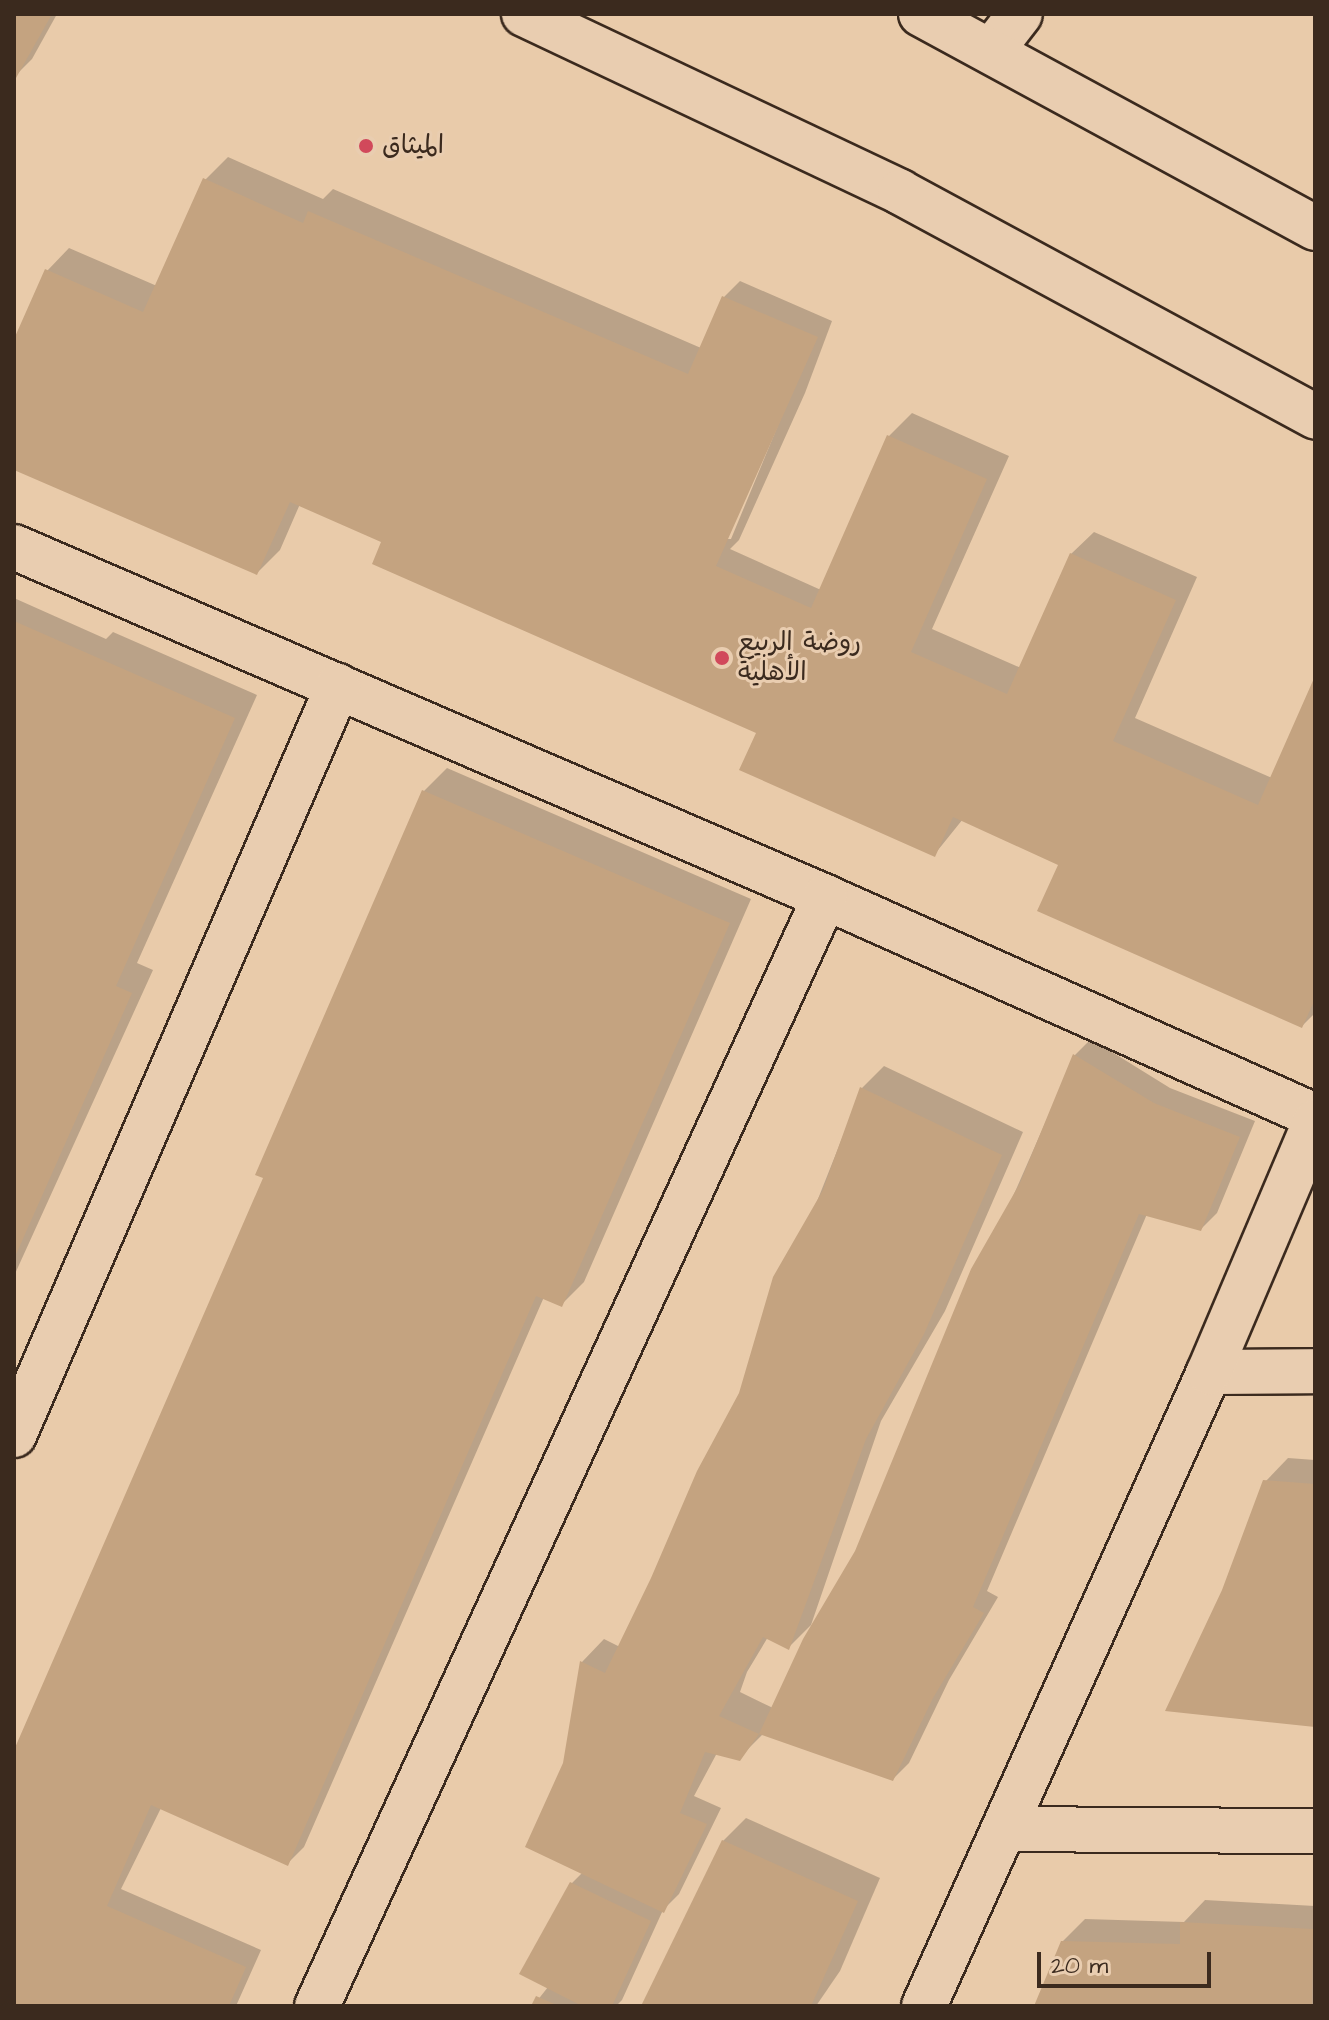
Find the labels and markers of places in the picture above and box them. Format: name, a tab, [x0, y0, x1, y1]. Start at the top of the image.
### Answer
place label: الميثاق	[382, 130, 444, 162]
marker: الميثاق	[357, 137, 375, 155]
place label: روضة الربيع الأهلية	[738, 627, 861, 688]
marker: روضة الربيع الأهلية	[713, 649, 731, 667]

